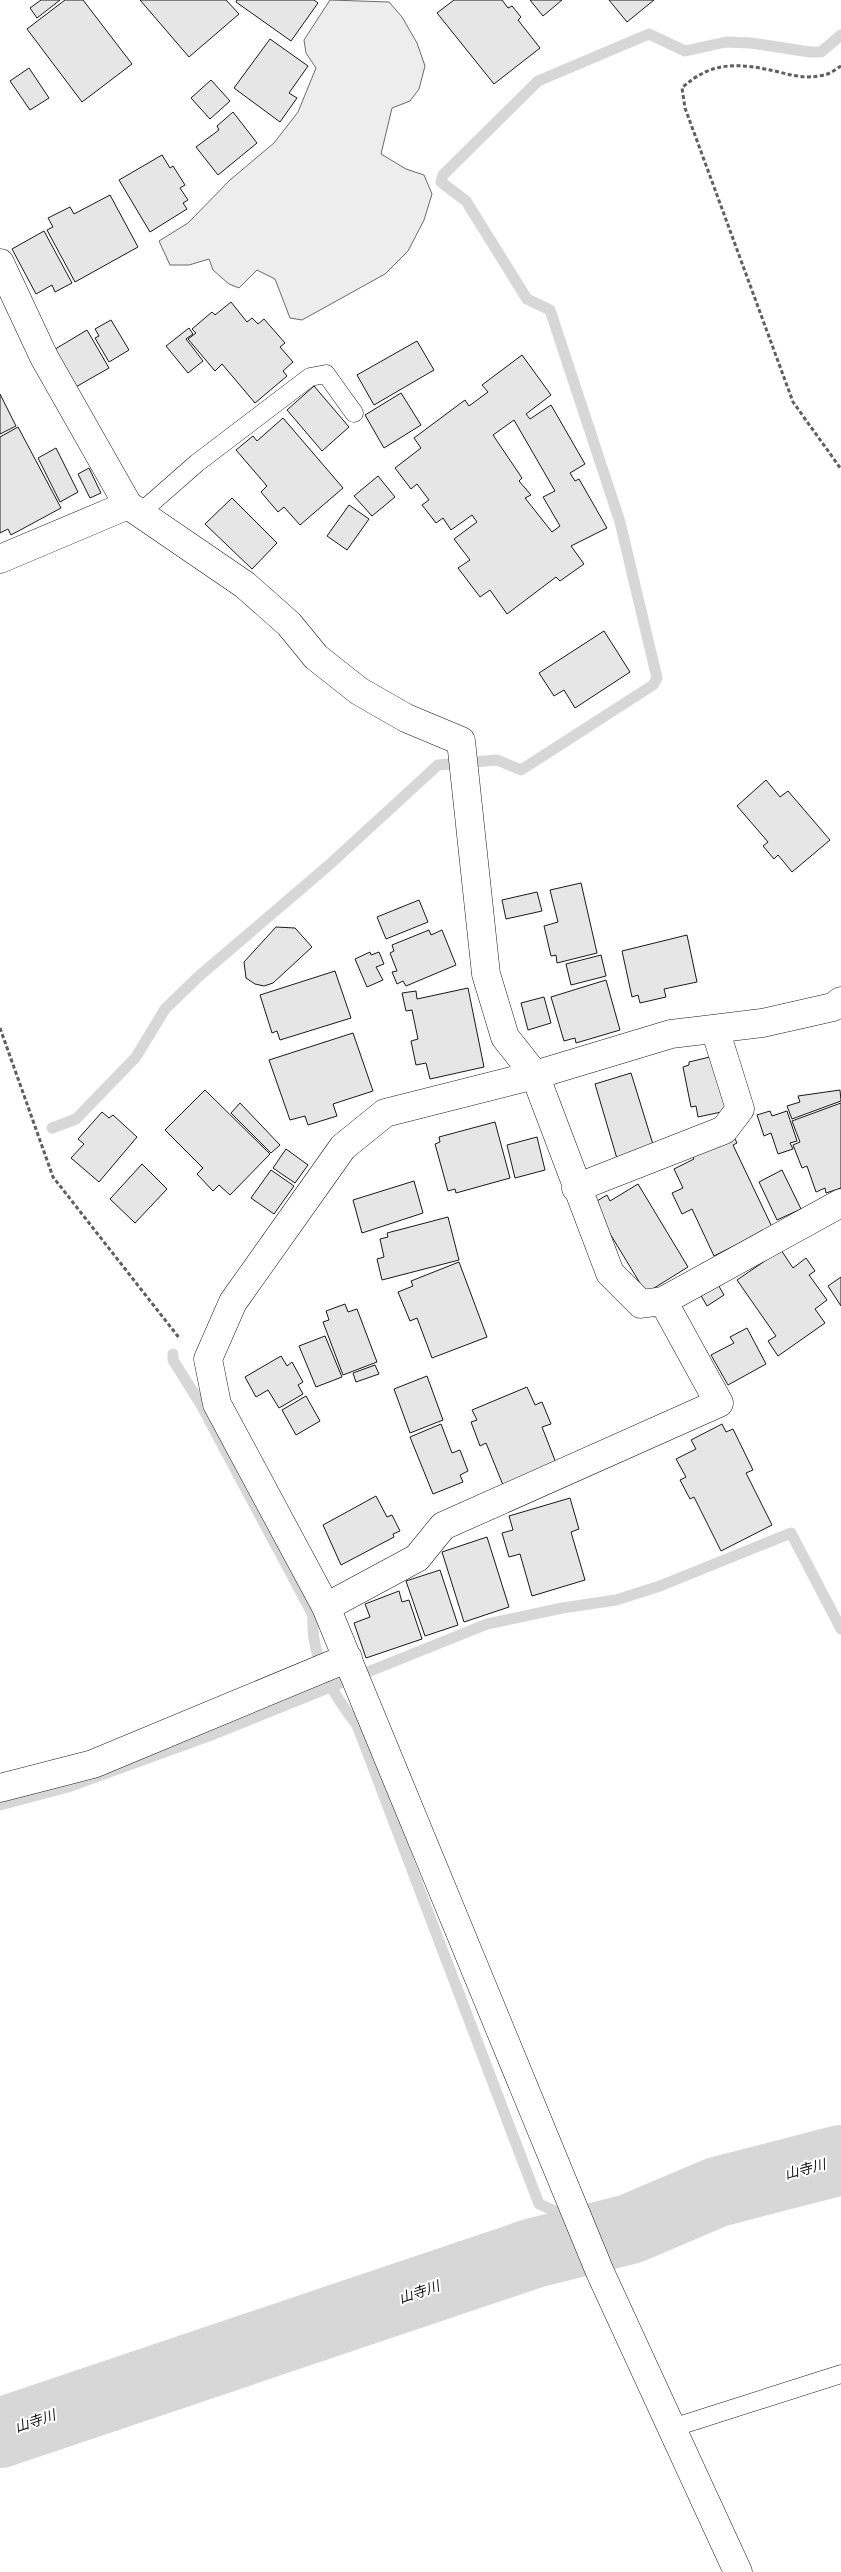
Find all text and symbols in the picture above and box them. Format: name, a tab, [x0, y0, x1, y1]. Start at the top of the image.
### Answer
water label: 山寺川	[782, 2153, 830, 2184]
water label: 山寺川	[396, 2275, 444, 2308]
water label: 山寺川	[12, 2404, 60, 2437]

